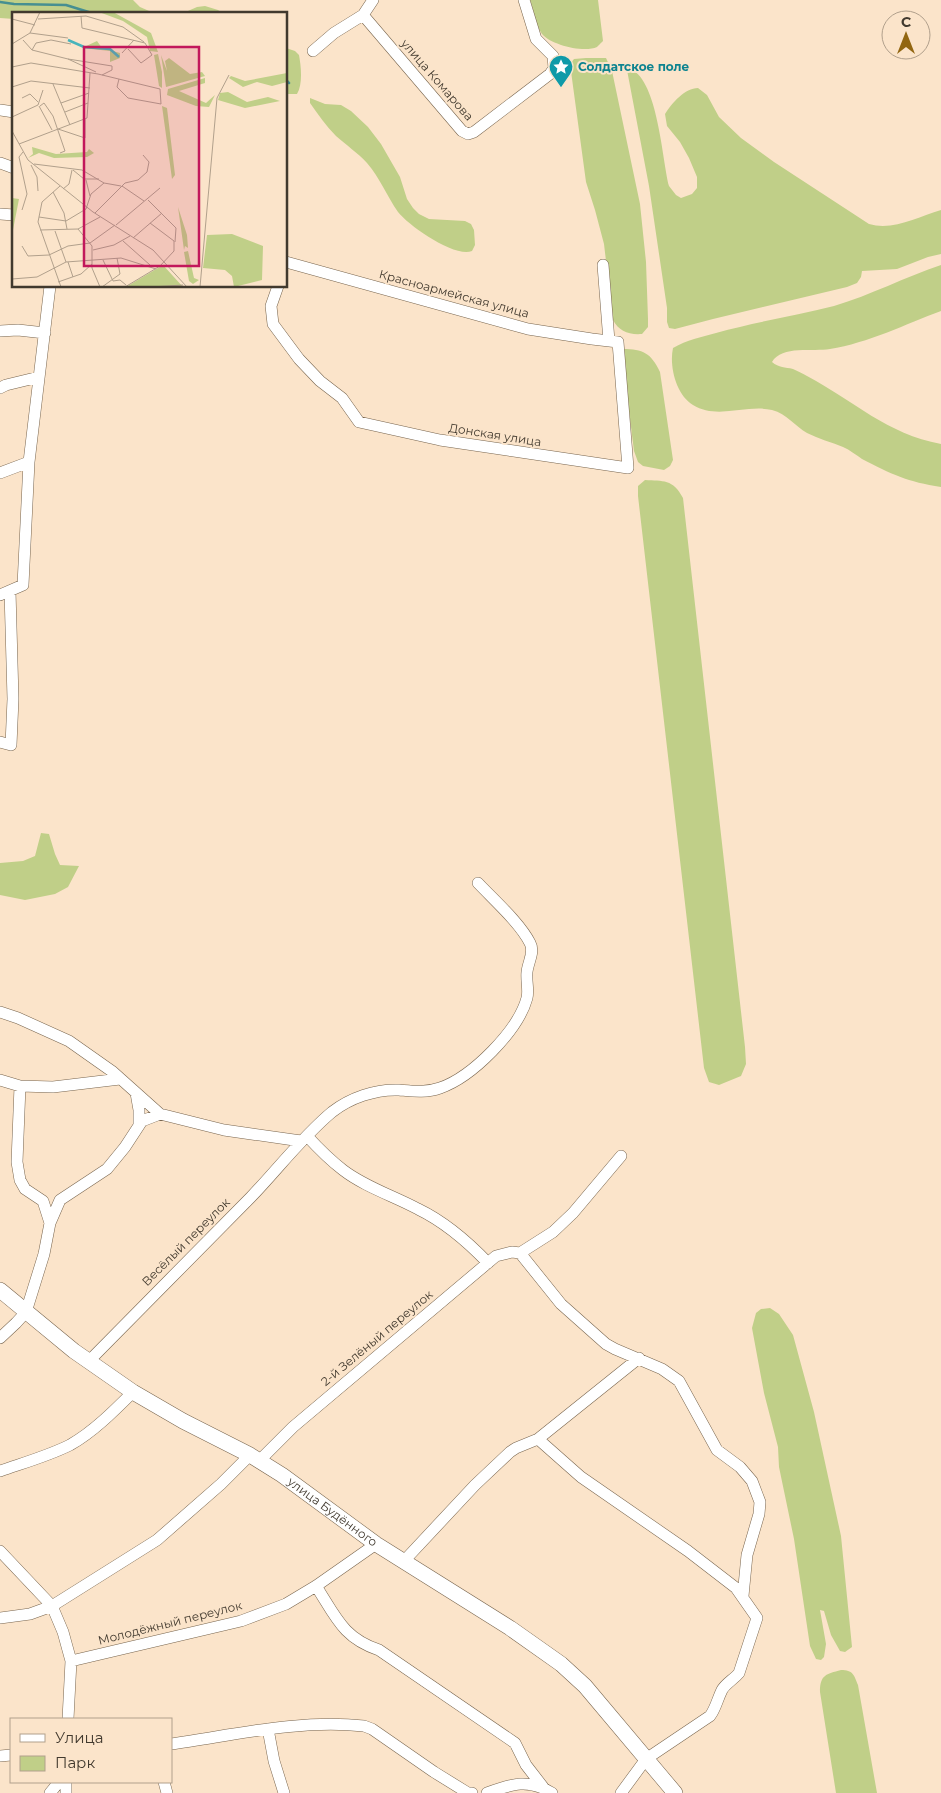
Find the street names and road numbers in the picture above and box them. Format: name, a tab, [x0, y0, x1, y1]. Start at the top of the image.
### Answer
street label: улица Комарова	[397, 35, 477, 123]
street label: Красноармейская улица	[377, 266, 531, 321]
street label: Донская улица	[448, 420, 542, 449]
street label: Весёлый переулок	[138, 1194, 233, 1289]
street label: 2-й Зелёный переулок	[318, 1287, 436, 1389]
street label: улица Будённого	[284, 1473, 381, 1550]
street label: Молодёжный переулок	[96, 1597, 243, 1648]

